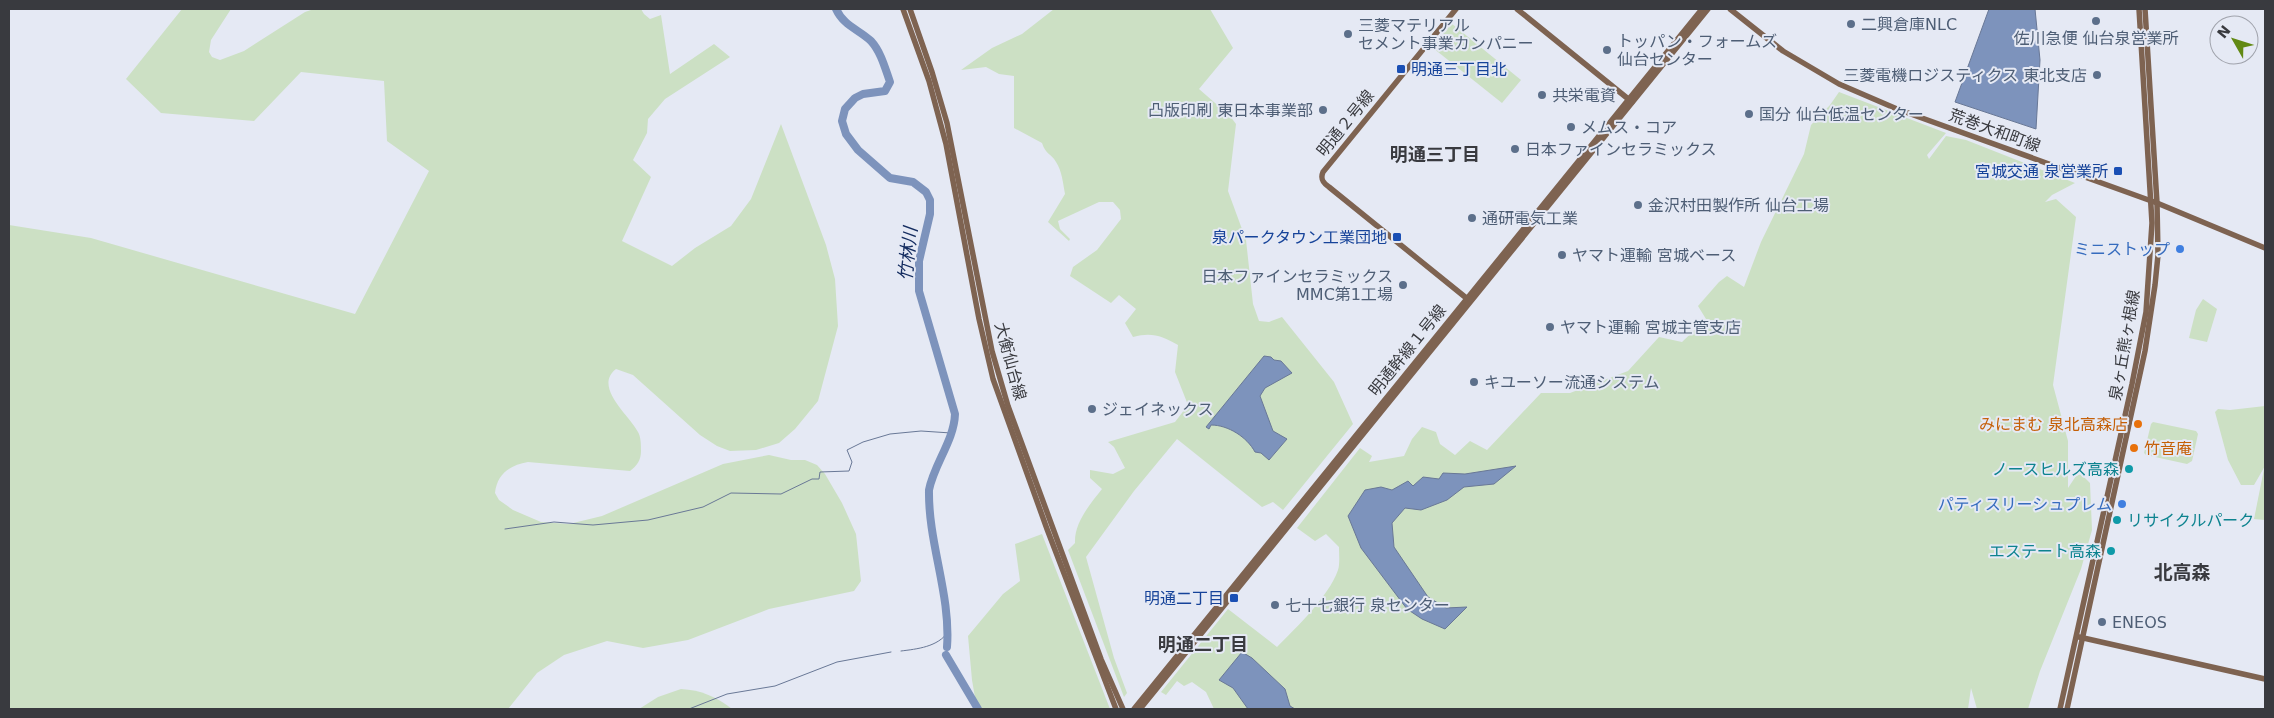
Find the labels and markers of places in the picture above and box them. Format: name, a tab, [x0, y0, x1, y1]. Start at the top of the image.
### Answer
place label: 二興倉庫NLC	[1861, 15, 1957, 34]
marker: 佐川急便 仙台泉営業所	[2090, 15, 2102, 27]
place label: 三菱マテリアル セメント事業カンパニー	[1358, 16, 1534, 53]
marker: 二興倉庫NLC	[1845, 18, 1857, 30]
marker: 三菱マテリアル セメント事業カンパニー	[1342, 28, 1354, 40]
place label: 佐川急便 仙台泉営業所	[2013, 29, 2179, 48]
place label: トッパン・フォームズ 仙台センター	[1617, 32, 1777, 69]
marker: トッパン・フォームズ 仙台センター	[1601, 44, 1613, 56]
place label: 明通三丁目北	[1411, 60, 1507, 79]
marker: 明通三丁目北	[1395, 63, 1407, 75]
place label: 三菱電機ロジスティクス 東北支店	[1843, 66, 2087, 85]
marker: 三菱電機ロジスティクス 東北支店	[2091, 69, 2103, 81]
place label: 共栄電資	[1552, 86, 1616, 105]
marker: 共栄電資	[1536, 89, 1548, 101]
place label: 凸版印刷 東日本事業部	[1148, 101, 1313, 120]
marker: 凸版印刷 東日本事業部	[1317, 104, 1329, 116]
place label: 国分 仙台低温センター	[1759, 105, 1924, 124]
marker: 国分 仙台低温センター	[1743, 108, 1755, 120]
place label: メムス・コア	[1581, 118, 1677, 137]
marker: メムス・コア	[1565, 121, 1577, 133]
place label: 日本ファインセラミックス	[1525, 140, 1717, 159]
marker: 日本ファインセラミックス	[1509, 143, 1521, 155]
place label: 宮城交通 泉営業所	[1975, 162, 2108, 181]
marker: 宮城交通 泉営業所	[2112, 165, 2124, 177]
place label: 金沢村田製作所 仙台工場	[1648, 196, 1829, 215]
marker: 金沢村田製作所 仙台工場	[1632, 199, 1644, 211]
place label: 通研電気工業	[1482, 209, 1578, 228]
marker: 通研電気工業	[1466, 212, 1478, 224]
place label: 泉パークタウン工業団地	[1212, 228, 1387, 247]
marker: 泉パークタウン工業団地	[1391, 231, 1403, 243]
place label: ミニストップ	[2074, 240, 2170, 259]
marker: ミニストップ	[2174, 243, 2186, 255]
place label: ヤマト運輸 宮城ベース	[1572, 246, 1736, 265]
marker: ヤマト運輸 宮城ベース	[1556, 249, 1568, 261]
place label: 日本ファインセラミックス MMC第1工場	[1201, 267, 1393, 304]
marker: 日本ファインセラミックス MMC第1工場	[1397, 279, 1409, 291]
place label: ヤマト運輸 宮城主管支店	[1560, 318, 1741, 337]
marker: ヤマト運輸 宮城主管支店	[1544, 321, 1556, 333]
place label: キユーソー流通システム	[1484, 373, 1660, 392]
marker: キユーソー流通システム	[1468, 376, 1480, 388]
place label: ジェイネックス	[1102, 400, 1214, 419]
marker: ジェイネックス	[1086, 403, 1098, 415]
place label: みにまむ 泉北高森店	[1979, 415, 2128, 434]
marker: みにまむ 泉北高森店	[2132, 418, 2144, 430]
place label: 竹音庵	[2144, 439, 2192, 458]
marker: 竹音庵	[2128, 442, 2140, 454]
place label: ノースヒルズ高森	[1992, 460, 2119, 479]
marker: ノースヒルズ高森	[2123, 463, 2135, 475]
place label: パティスリーシュプレム	[1938, 495, 2112, 514]
marker: パティスリーシュプレム	[2116, 498, 2128, 510]
place label: リサイクルパーク	[2127, 511, 2254, 530]
marker: リサイクルパーク	[2111, 514, 2123, 526]
place label: エステート高森	[1989, 542, 2101, 561]
marker: エステート高森	[2105, 545, 2117, 557]
place label: 明通二丁目	[1144, 589, 1224, 608]
marker: 明通二丁目	[1228, 592, 1240, 604]
place label: 七十七銀行 泉センター	[1285, 596, 1450, 615]
marker: 七十七銀行 泉センター	[1269, 599, 1281, 611]
place label: ENEOS	[2112, 613, 2167, 632]
marker: ENEOS	[2096, 616, 2108, 628]

